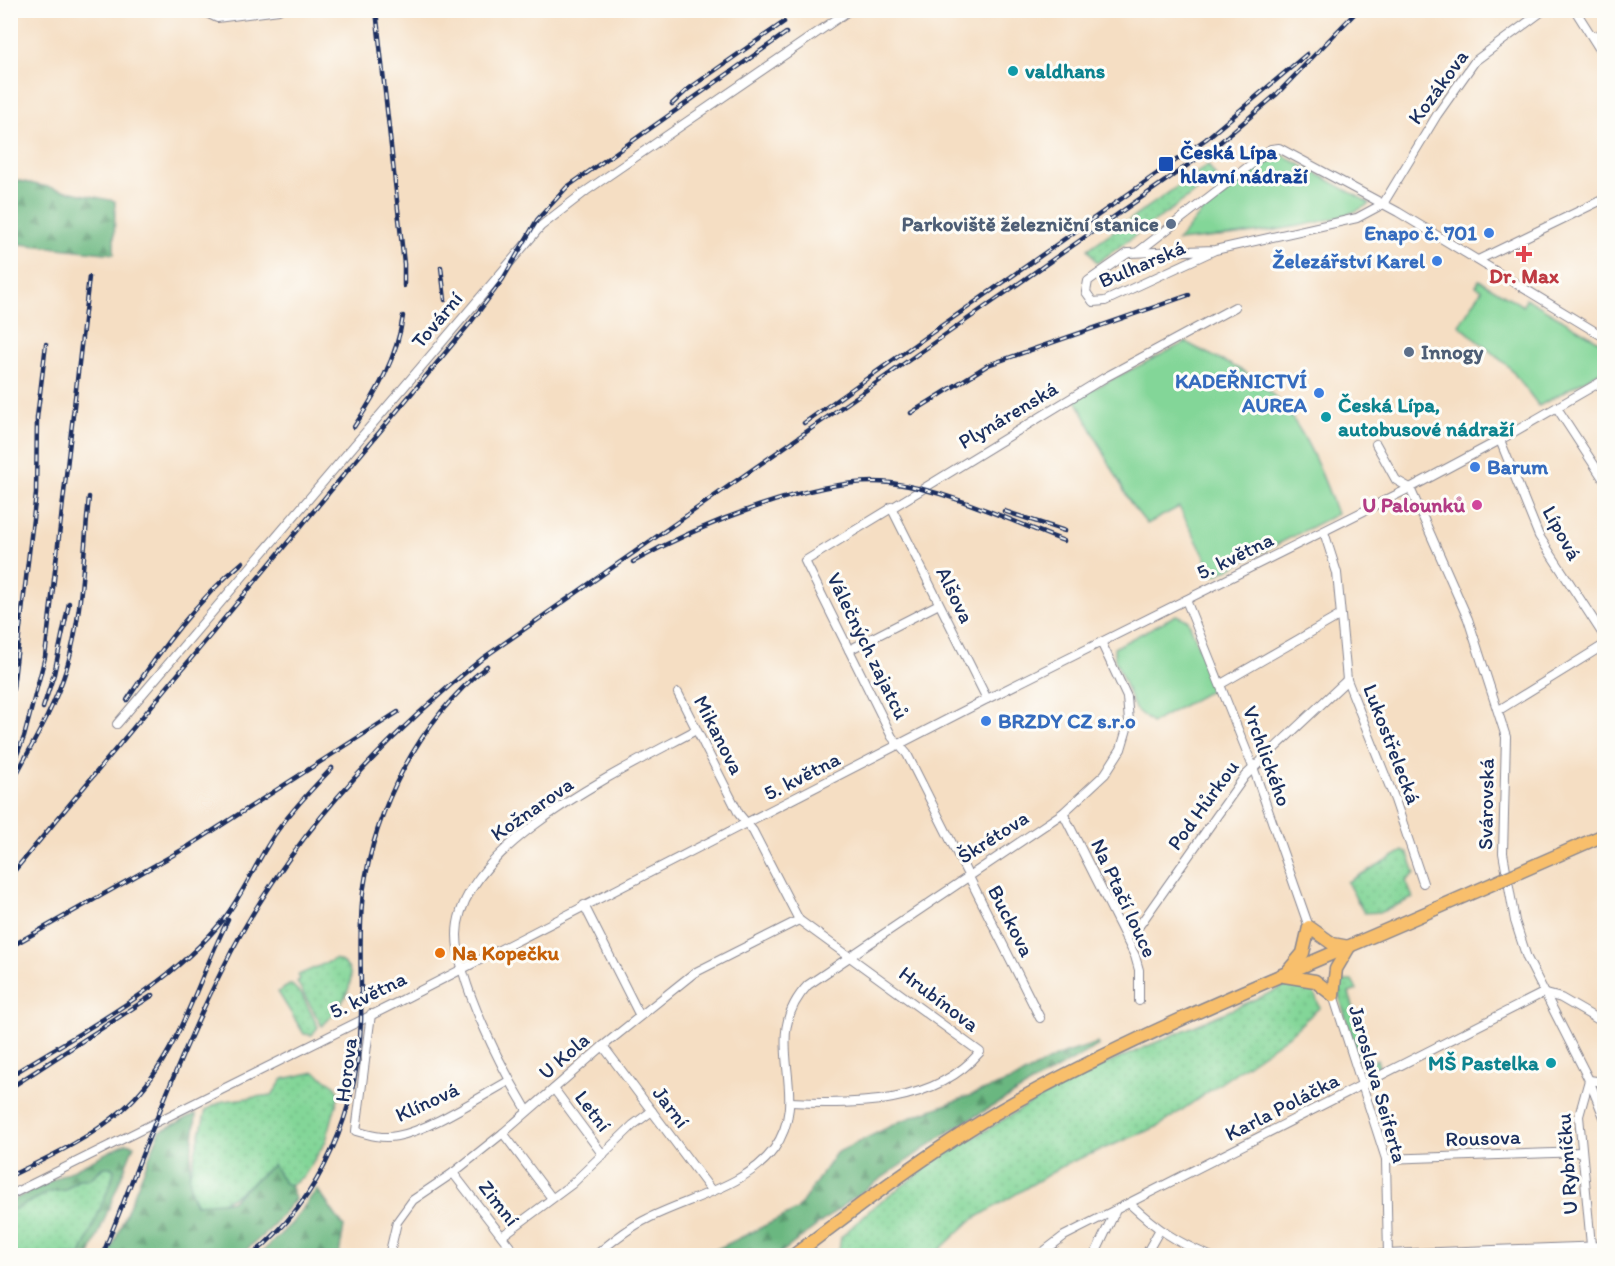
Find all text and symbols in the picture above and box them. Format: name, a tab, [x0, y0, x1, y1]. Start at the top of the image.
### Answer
street label: Kozákova	[1402, 44, 1473, 129]
place label: valdhans	[1025, 58, 1105, 83]
marker: valdhans	[1006, 64, 1020, 78]
place label: Česká Lípa hlavní nádraží	[1180, 139, 1308, 188]
marker: Česká Lípa hlavní nádraží	[1157, 155, 1175, 173]
place label: Parkoviště železniční stanice	[901, 211, 1159, 236]
marker: Parkoviště železniční stanice	[1164, 217, 1178, 231]
place label: Enapo č. 701	[1364, 220, 1477, 246]
marker: Enapo č. 701	[1482, 226, 1496, 240]
street label: Bulharská	[1095, 234, 1189, 293]
marker: Dr. Max	[1517, 247, 1531, 261]
place label: Železářství Karel	[1272, 248, 1426, 273]
marker: Železářství Karel	[1430, 254, 1444, 268]
place label: Dr. Max	[1489, 263, 1559, 288]
street label: Tovární	[406, 286, 468, 353]
place label: Innogy	[1421, 339, 1483, 365]
marker: Innogy	[1402, 345, 1416, 359]
place label: KADEŘNICTVÍ AUREA	[1175, 368, 1308, 417]
street label: Plynárenská	[954, 375, 1062, 454]
marker: KADEŘNICTVÍ AUREA	[1312, 386, 1326, 400]
place label: Česká Lípa, autobusové nádraží	[1338, 392, 1515, 441]
marker: Česká Lípa, autobusové nádraží	[1319, 410, 1333, 424]
place label: Barum	[1487, 454, 1549, 479]
marker: Barum	[1468, 460, 1482, 474]
place label: U Palounků	[1362, 492, 1465, 517]
marker: U Palounků	[1470, 498, 1484, 512]
street label: Lípová	[1537, 501, 1588, 564]
street label: 5. května	[1192, 526, 1277, 585]
street label: Alšova	[931, 563, 980, 627]
street label: Válečných zajatců	[822, 568, 915, 724]
street label: Lukostřelecká	[1358, 680, 1427, 807]
street label: Mikanova	[689, 691, 750, 779]
street label: Vrchlického	[1238, 702, 1297, 810]
place label: BRZDY CZ s.r.o	[998, 708, 1136, 733]
marker: BRZDY CZ s.r.o	[979, 714, 993, 728]
street label: 5. května	[759, 746, 844, 805]
street label: Pod Hůrkou	[1161, 755, 1244, 855]
street label: Svárovská	[1472, 758, 1499, 850]
street label: Kožnarova	[486, 771, 578, 846]
street label: Škrétova	[953, 804, 1033, 869]
street label: Na Ptačí louce	[1086, 834, 1163, 961]
street label: Buckova	[983, 881, 1040, 961]
place label: Na Kopečku	[452, 940, 559, 966]
marker: Na Kopečku	[433, 946, 447, 960]
street label: Hrubínova	[894, 960, 984, 1037]
street label: 5. května	[325, 965, 410, 1024]
street label: Jaroslava Seiferta	[1344, 1002, 1413, 1166]
street label: U Kola	[533, 1027, 594, 1084]
street label: Horova	[329, 1036, 362, 1104]
place label: MŠ Pastelka	[1428, 1050, 1540, 1075]
marker: MŠ Pastelka	[1544, 1056, 1558, 1070]
street label: Karla Poláčka	[1220, 1067, 1343, 1146]
street label: Klínová	[391, 1076, 463, 1127]
street label: Jarní	[648, 1081, 695, 1133]
street label: Letní	[570, 1085, 617, 1137]
street label: U Rybníčku	[1550, 1112, 1583, 1216]
street label: Rousova	[1445, 1124, 1521, 1151]
street label: Zimní	[474, 1175, 525, 1231]

